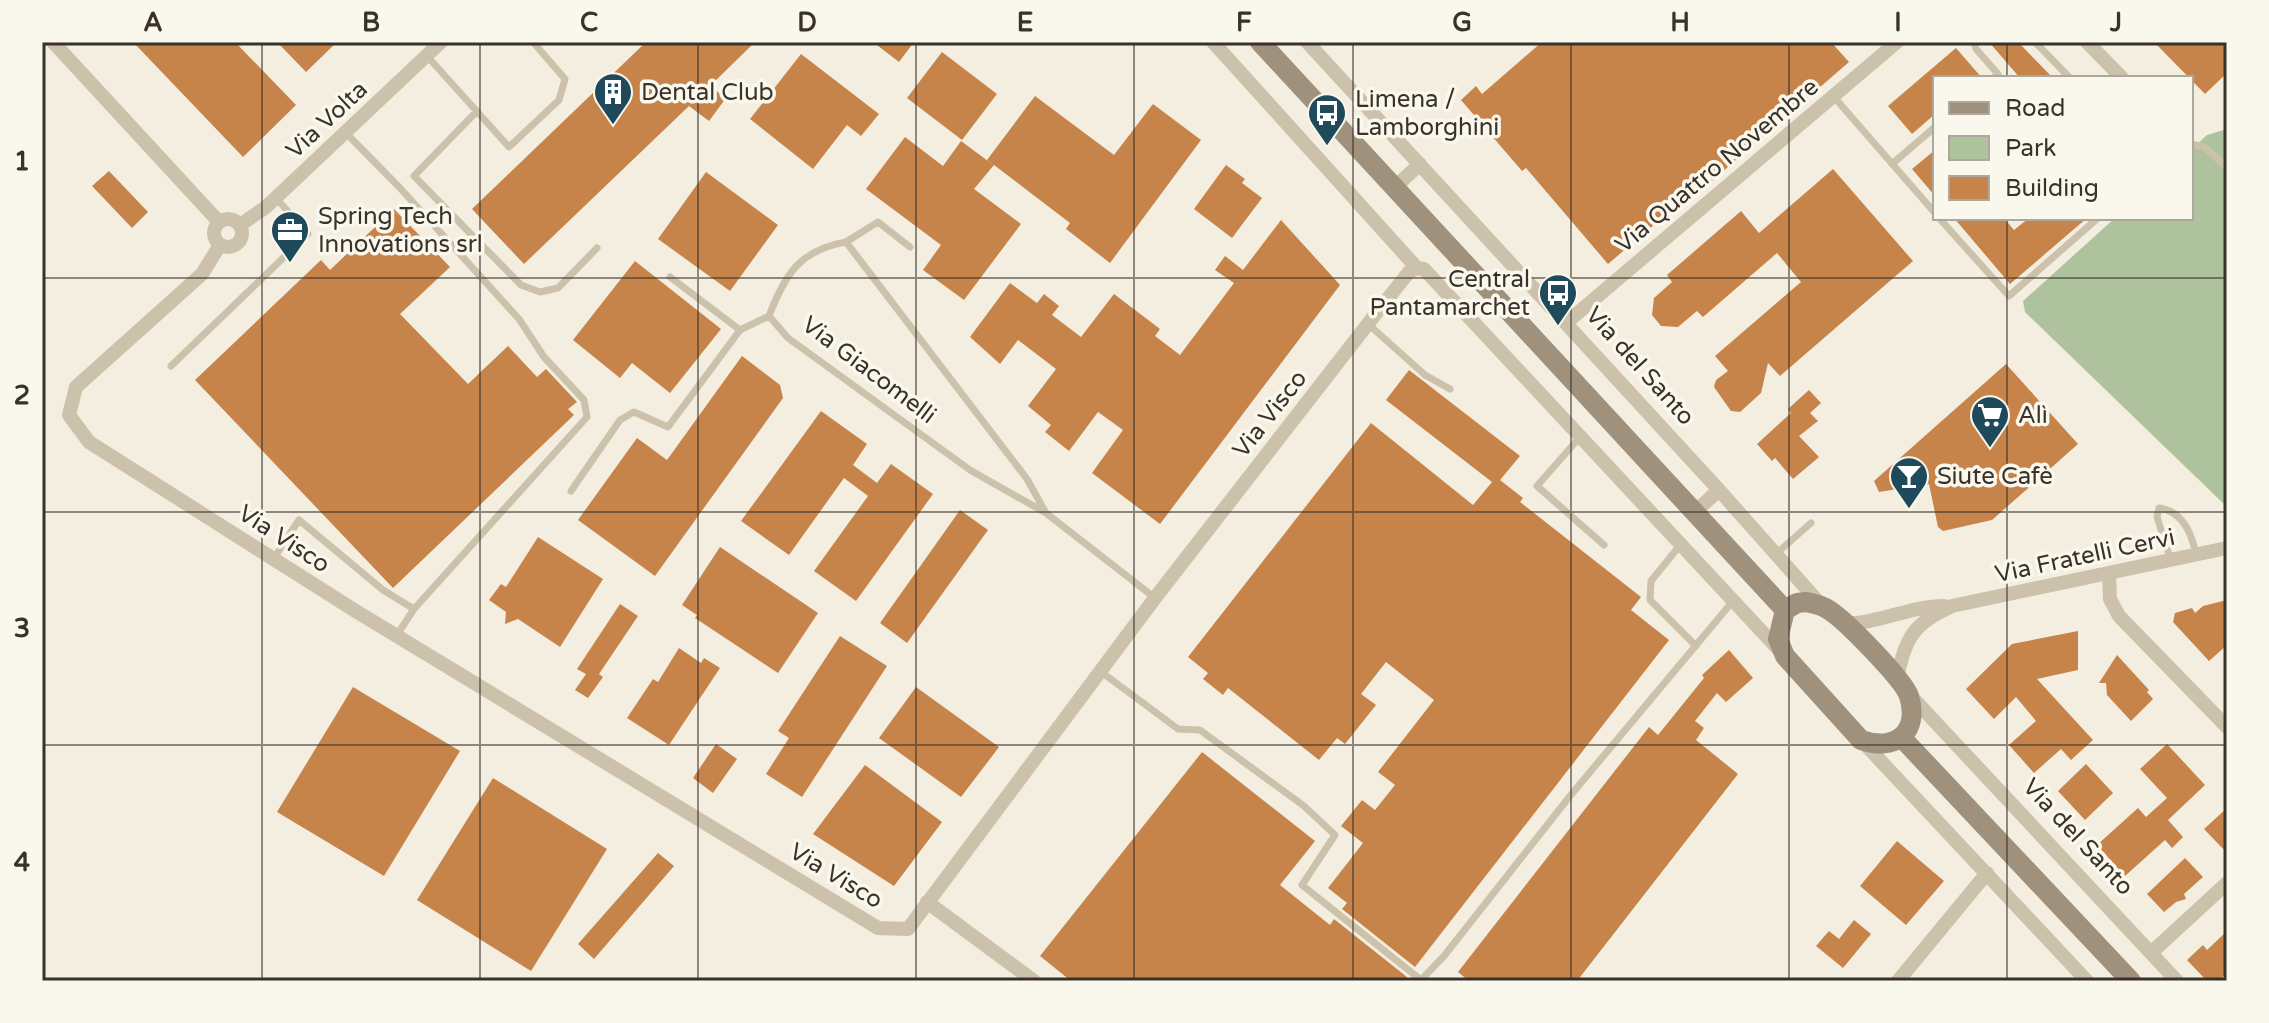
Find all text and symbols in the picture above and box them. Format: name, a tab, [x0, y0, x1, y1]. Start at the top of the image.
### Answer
text: A	[143, 7, 163, 38]
text: B	[362, 7, 380, 38]
text: C	[580, 7, 598, 38]
text: D	[797, 7, 817, 38]
text: E	[1017, 7, 1033, 38]
text: F	[1236, 7, 1252, 38]
text: G	[1452, 7, 1472, 38]
text: H	[1670, 7, 1690, 38]
text: I	[1894, 7, 1902, 38]
text: J	[2109, 7, 2122, 38]
building icon: Dental Club	[592, 71, 634, 126]
street label: Via Quattro Novembre	[1610, 73, 1824, 259]
street label: Via Volta	[280, 75, 374, 165]
legend	[1933, 76, 2193, 220]
place label: Dental Club	[641, 78, 774, 107]
place label: Limena / Lamborghini	[1355, 85, 1499, 142]
bus stop icon: Limena / Lamborghini	[1306, 92, 1348, 147]
text: Road	[2005, 94, 2065, 123]
text: Park	[2005, 134, 2056, 163]
text: 1	[14, 146, 30, 177]
text: Building	[2005, 174, 2099, 203]
place label: Spring Tech Innovations srl	[318, 202, 483, 259]
office icon: Spring Tech Innovations srl	[269, 209, 311, 264]
place label: Central Pantamarchet	[1370, 265, 1530, 322]
bus stop icon: Central Pantamarchet	[1537, 272, 1579, 327]
street label: Via del Santo	[1579, 301, 1701, 431]
street label: Via Giacomelli	[796, 310, 942, 430]
street label: Via Visco	[1227, 364, 1313, 464]
text: 2	[14, 380, 30, 411]
supermarket icon: Alì	[1969, 394, 2011, 449]
place label: Alì	[2018, 401, 2048, 430]
bar icon: Siute Cafè	[1888, 455, 1930, 510]
place label: Siute Cafè	[1937, 462, 2053, 491]
street label: Via Visco	[233, 499, 335, 579]
street label: Via Fratelli Cervi	[1992, 523, 2178, 589]
text: 3	[14, 613, 30, 644]
street label: Via del Santo	[2016, 773, 2140, 901]
street label: Via Visco	[784, 837, 888, 915]
text: 4	[14, 847, 30, 878]

